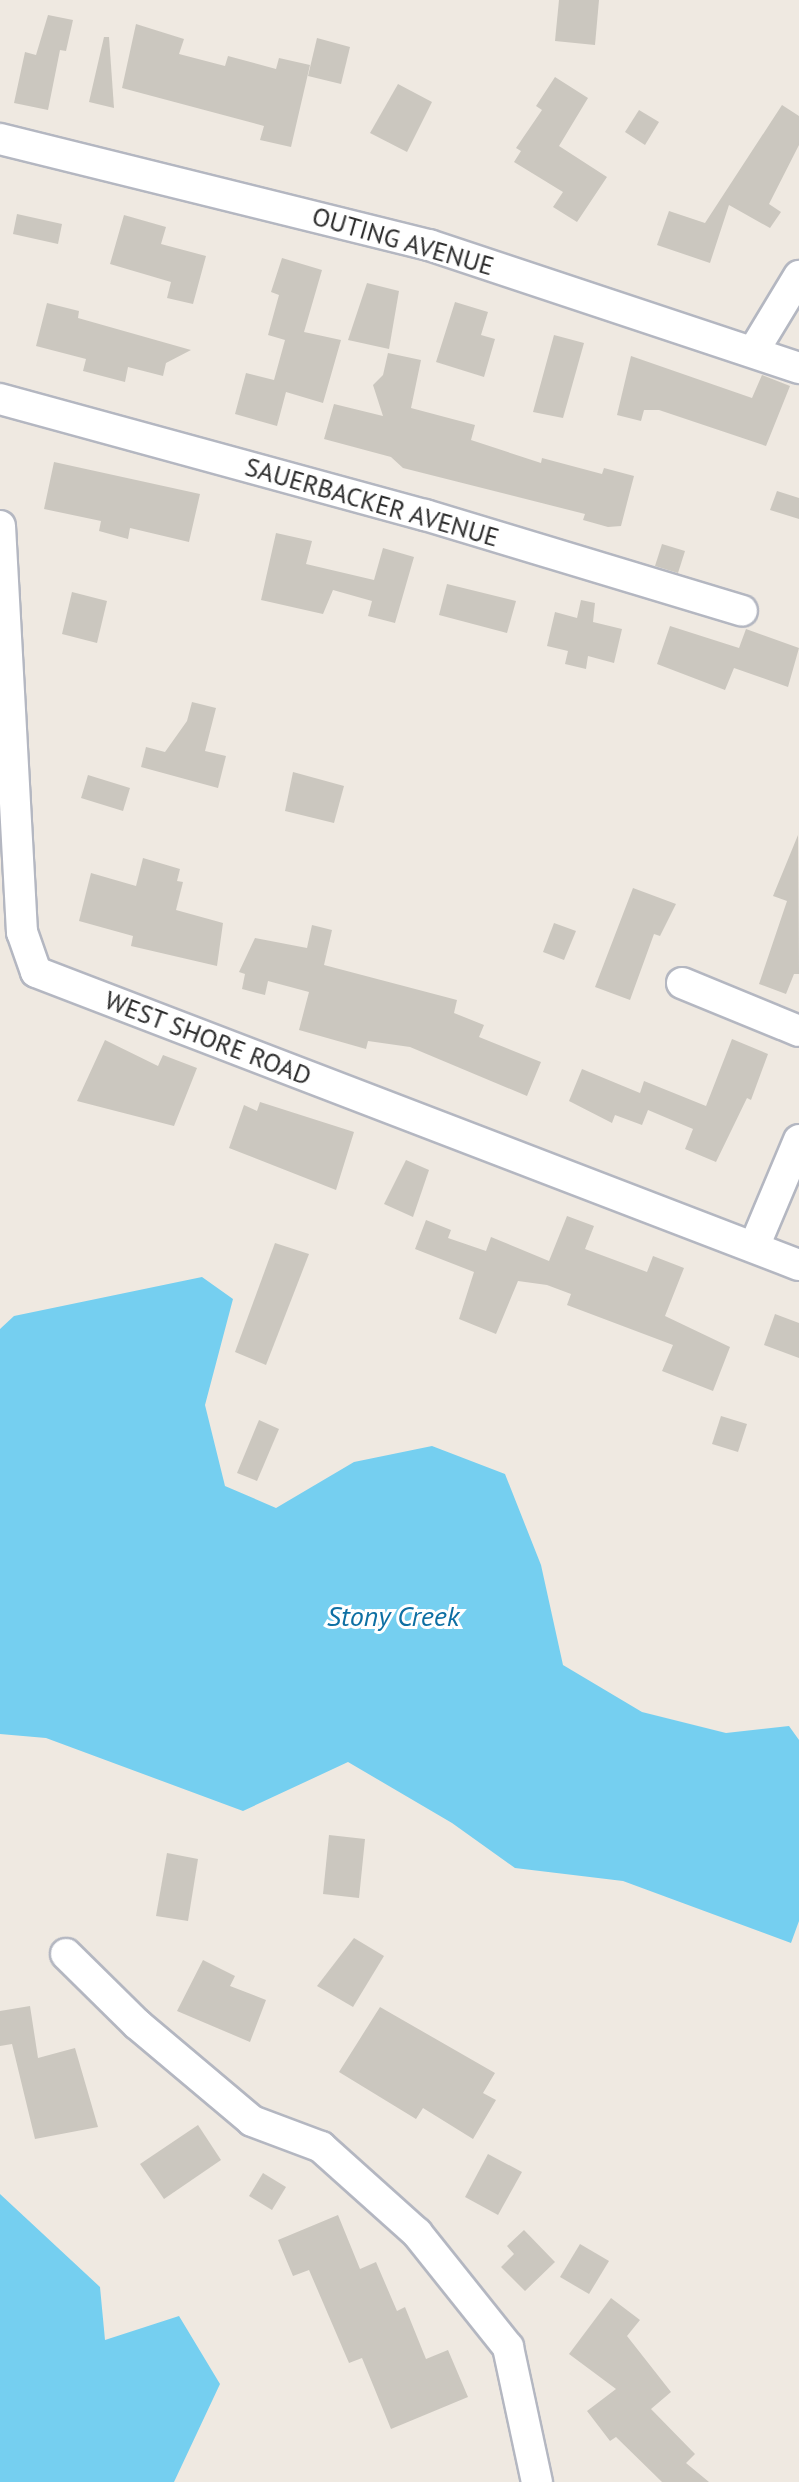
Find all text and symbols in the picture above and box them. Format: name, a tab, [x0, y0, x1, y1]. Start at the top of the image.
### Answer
street label: OUTING AVENUE	[308, 200, 498, 282]
street label: SAUERBACKER AVENUE	[241, 451, 503, 553]
street label: WEST SHORE ROAD	[100, 984, 316, 1092]
water label: Stony Creek	[326, 1599, 460, 1633]

